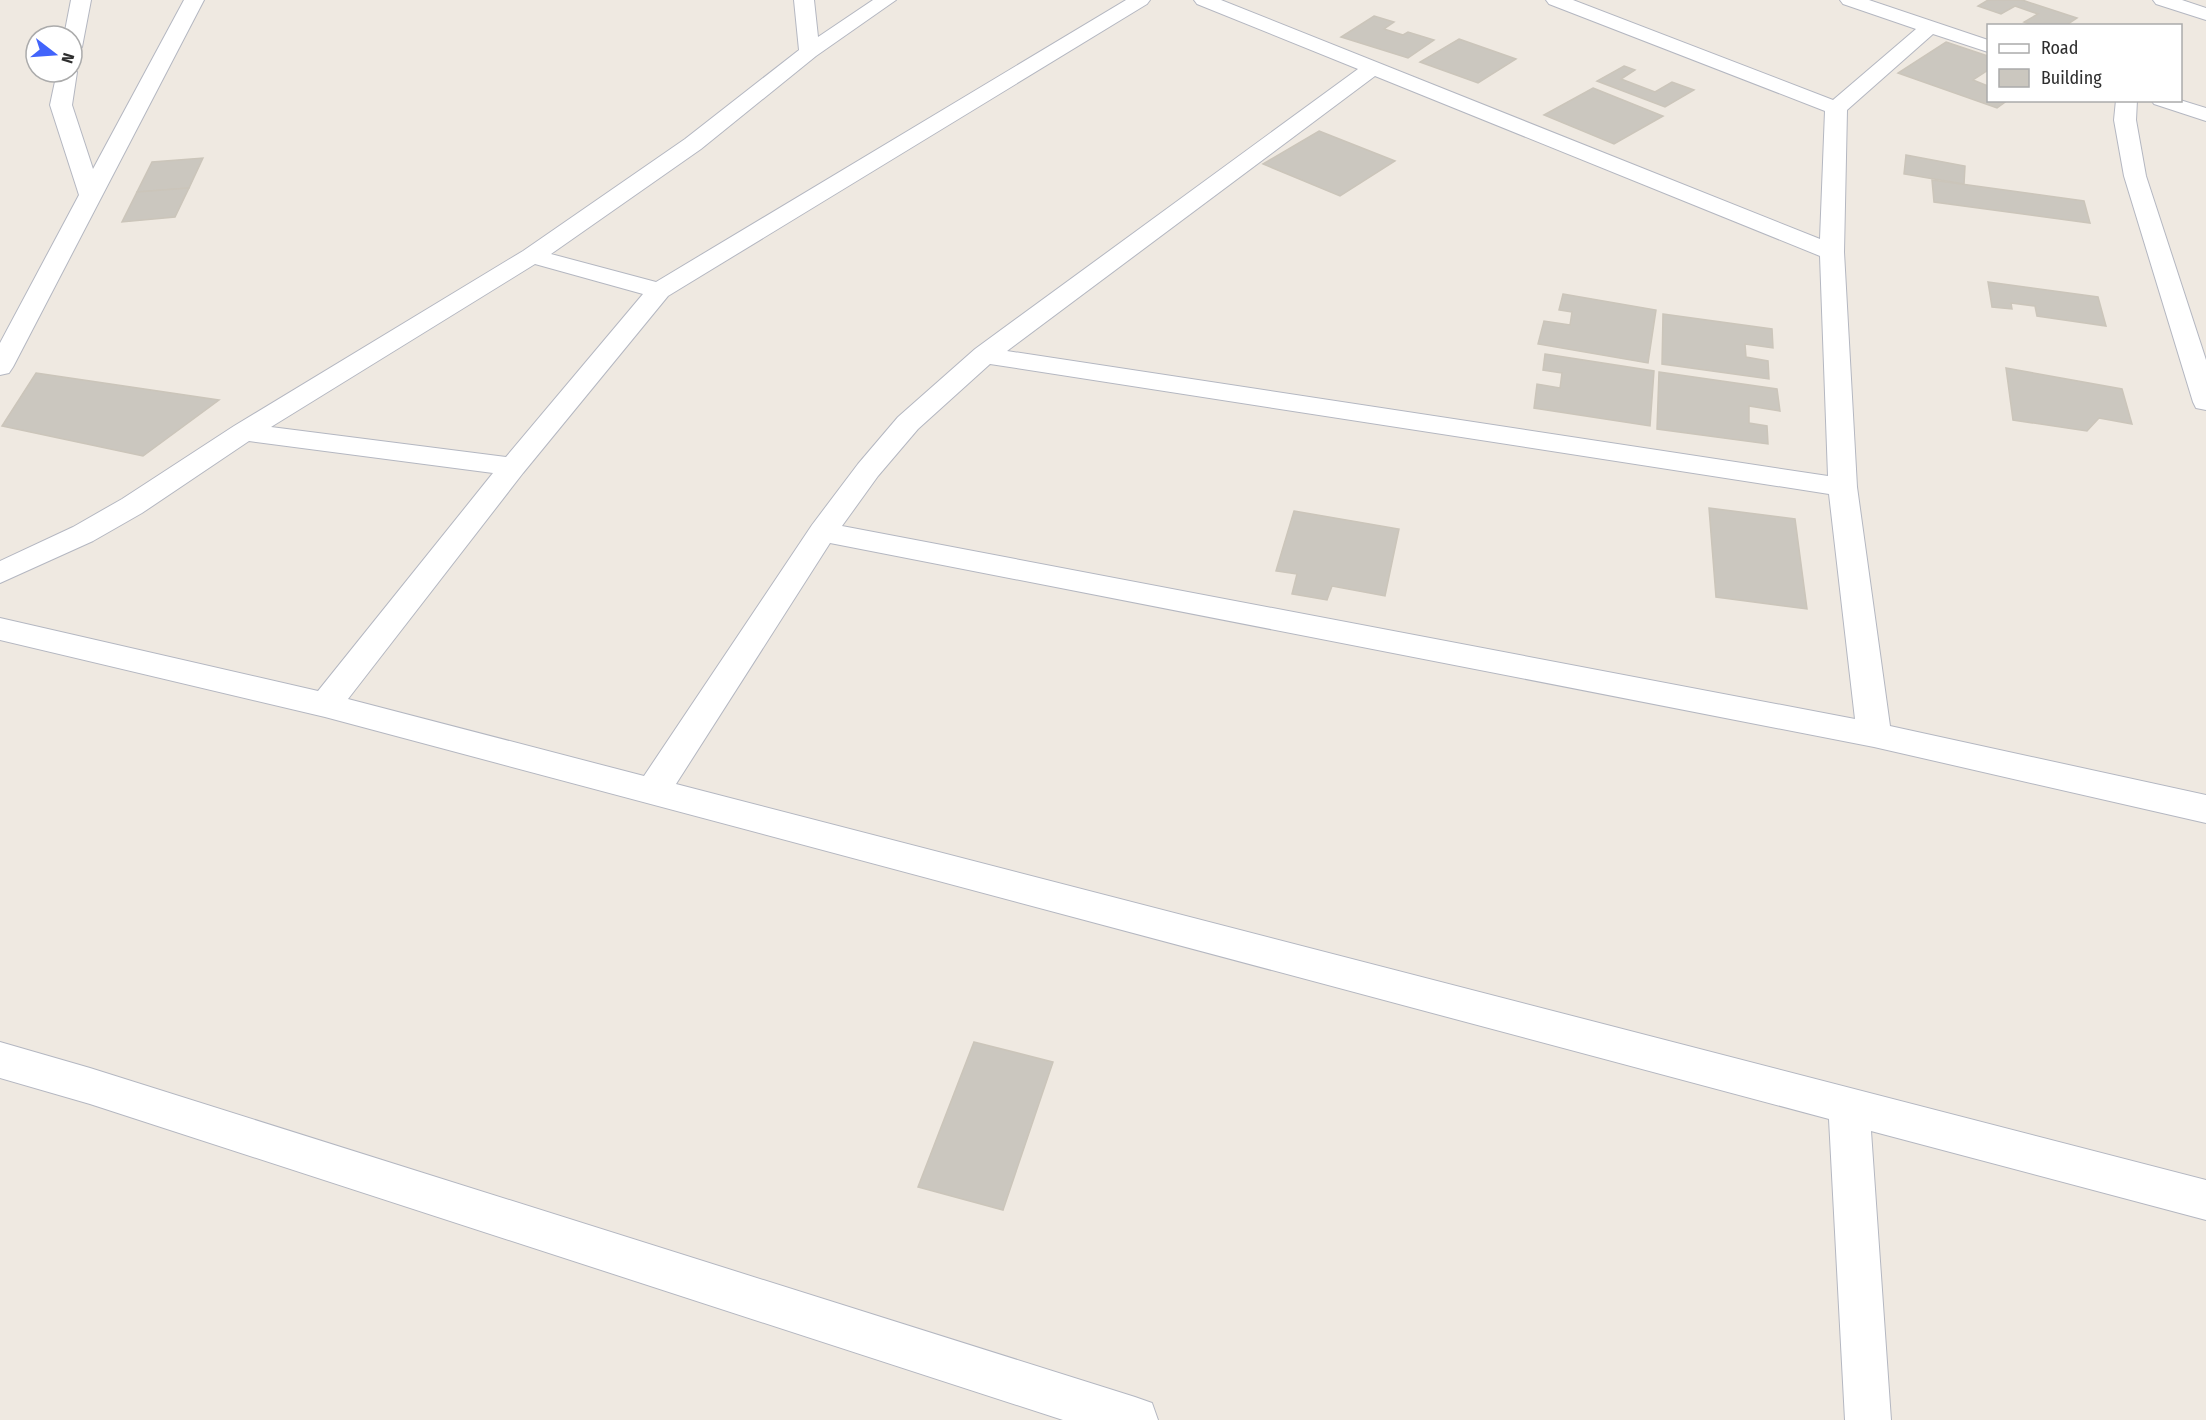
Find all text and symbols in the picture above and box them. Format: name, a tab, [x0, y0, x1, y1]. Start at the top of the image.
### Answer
north arrow	[24, 24, 84, 84]
legend	[1987, 24, 2182, 102]
text: Road	[2041, 37, 2078, 59]
text: N	[57, 51, 78, 66]
text: Building	[2041, 67, 2102, 89]

